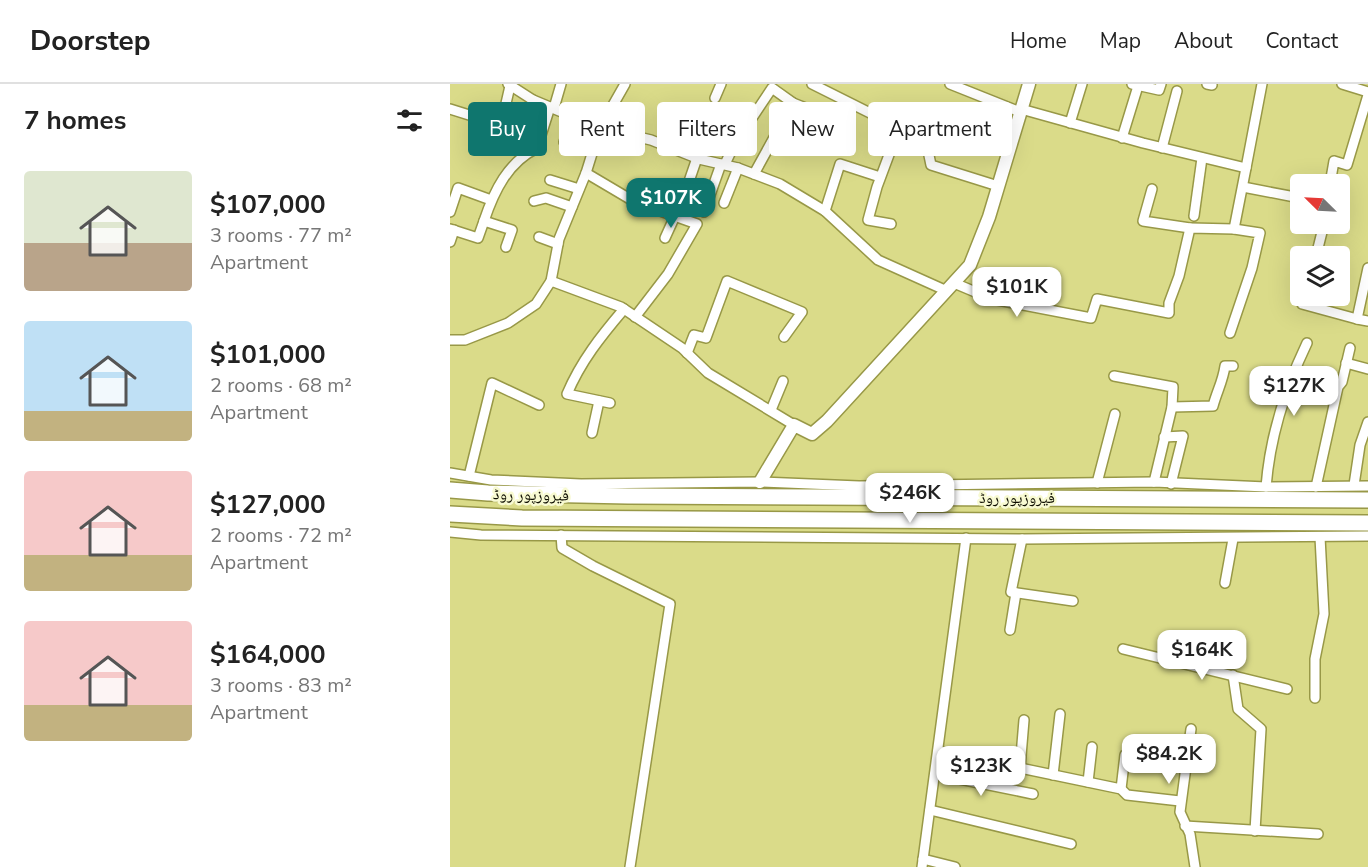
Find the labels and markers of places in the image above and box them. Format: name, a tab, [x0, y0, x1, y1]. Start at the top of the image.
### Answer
pin: $107K	[629, 178, 713, 229]
pin: $101K	[975, 267, 1059, 318]
pin: $127K	[1252, 366, 1336, 417]
pin: $246K	[868, 473, 952, 524]
pin: $164K	[1160, 630, 1244, 681]
pin: $84.2K	[1120, 734, 1218, 785]
pin: $123K	[939, 746, 1023, 797]

